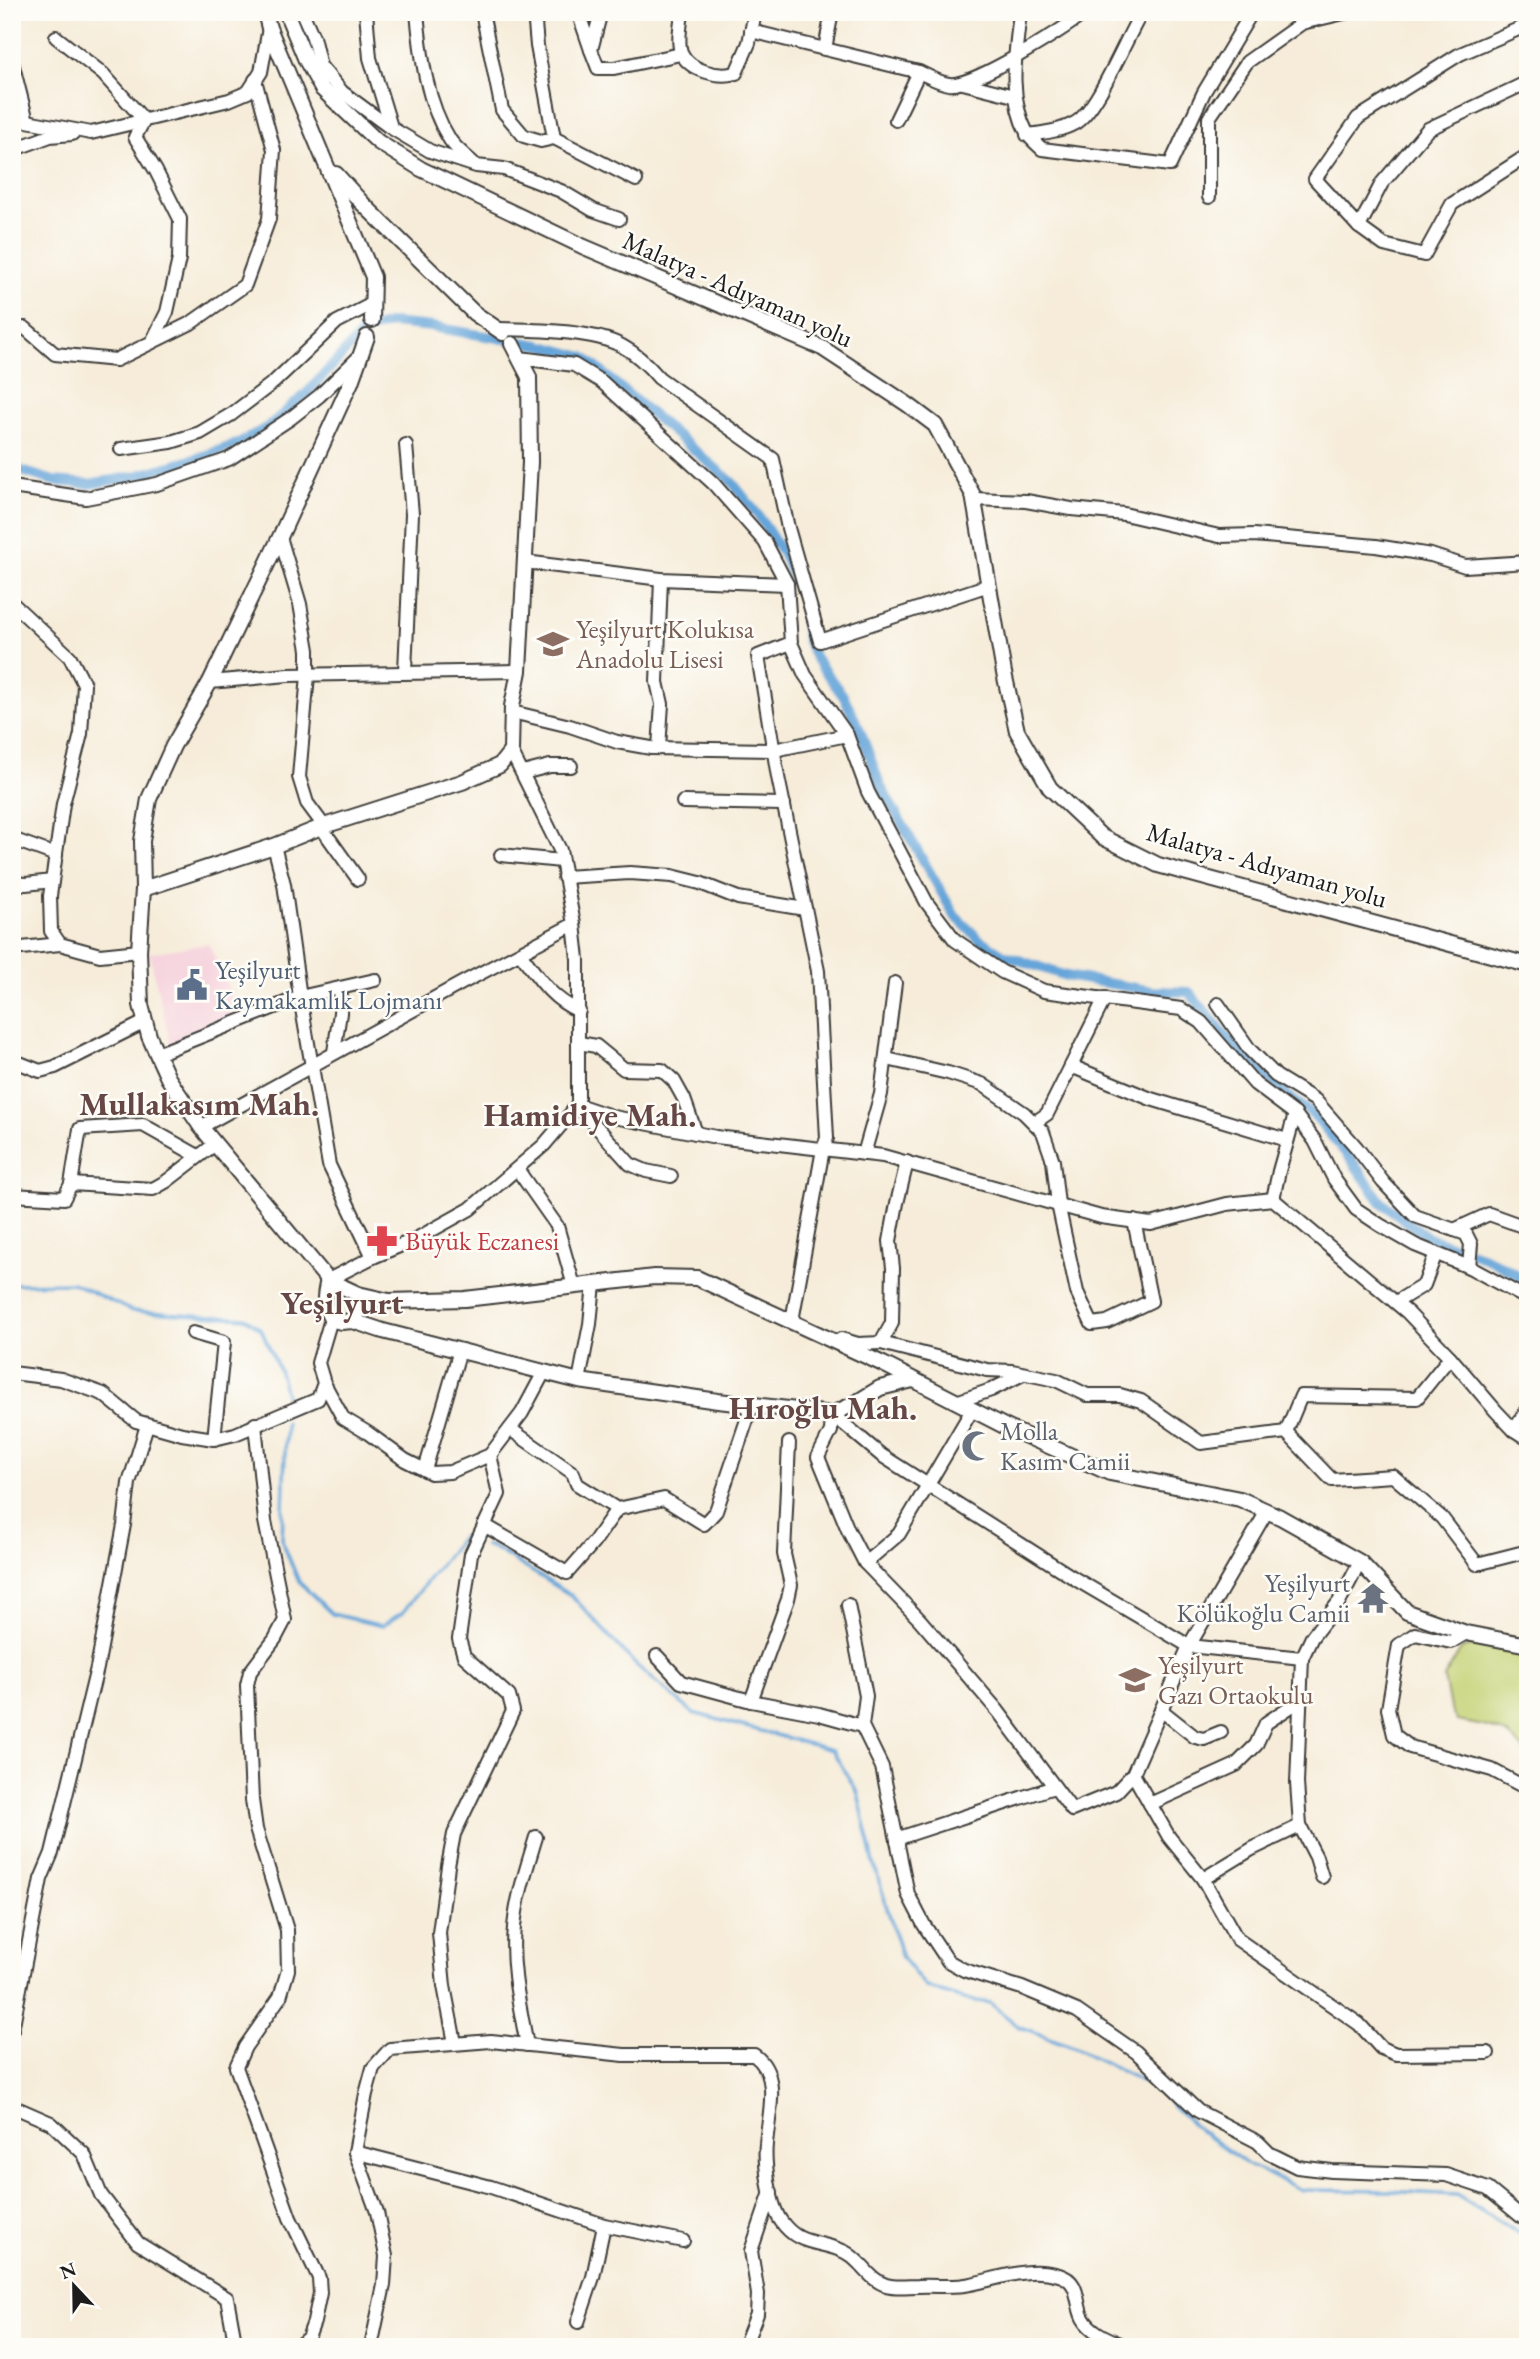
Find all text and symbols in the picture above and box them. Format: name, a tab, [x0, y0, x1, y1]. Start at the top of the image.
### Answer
street label: Malatya - Adıyaman yolu	[618, 223, 859, 355]
place label: Yeşilyurt Kolukısa Anadolu Lisesi	[575, 612, 755, 676]
school or university icon: Yeşilyurt Kolukısa Anadolu Lisesi	[536, 627, 570, 661]
street label: Malatya - Adıyaman yolu	[1143, 814, 1391, 916]
place label: Yeşilyurt Kaymakamlık Lojmanı	[215, 953, 442, 1017]
public building icon: Yeşilyurt Kaymakamlık Lojmanı	[175, 968, 209, 1002]
district label: Mullakasım Mah.	[79, 1082, 319, 1125]
district label: Hamidiye Mah.	[484, 1093, 696, 1136]
pharmacy icon: Büyük Eczanesi	[365, 1224, 399, 1258]
place label: Büyük Eczanesi	[405, 1224, 559, 1258]
district label: Yeşilyurt	[281, 1281, 404, 1324]
district label: Hıroğlu Mah.	[729, 1386, 917, 1429]
place label: Molla Kasım Camii	[1000, 1414, 1130, 1478]
mosque icon: Molla Kasım Camii	[960, 1429, 994, 1463]
place label: Yeşilyurt Kölükoğlu Camii	[1177, 1566, 1350, 1630]
temple icon: Yeşilyurt Kölükoğlu Camii	[1356, 1581, 1390, 1615]
place label: Yeşilyurt Gazı Ortaokulu	[1158, 1648, 1314, 1712]
school or university icon: Yeşilyurt Gazı Ortaokulu	[1118, 1663, 1152, 1697]
north arrow	[38, 2250, 108, 2320]
text: N	[56, 2256, 80, 2285]

